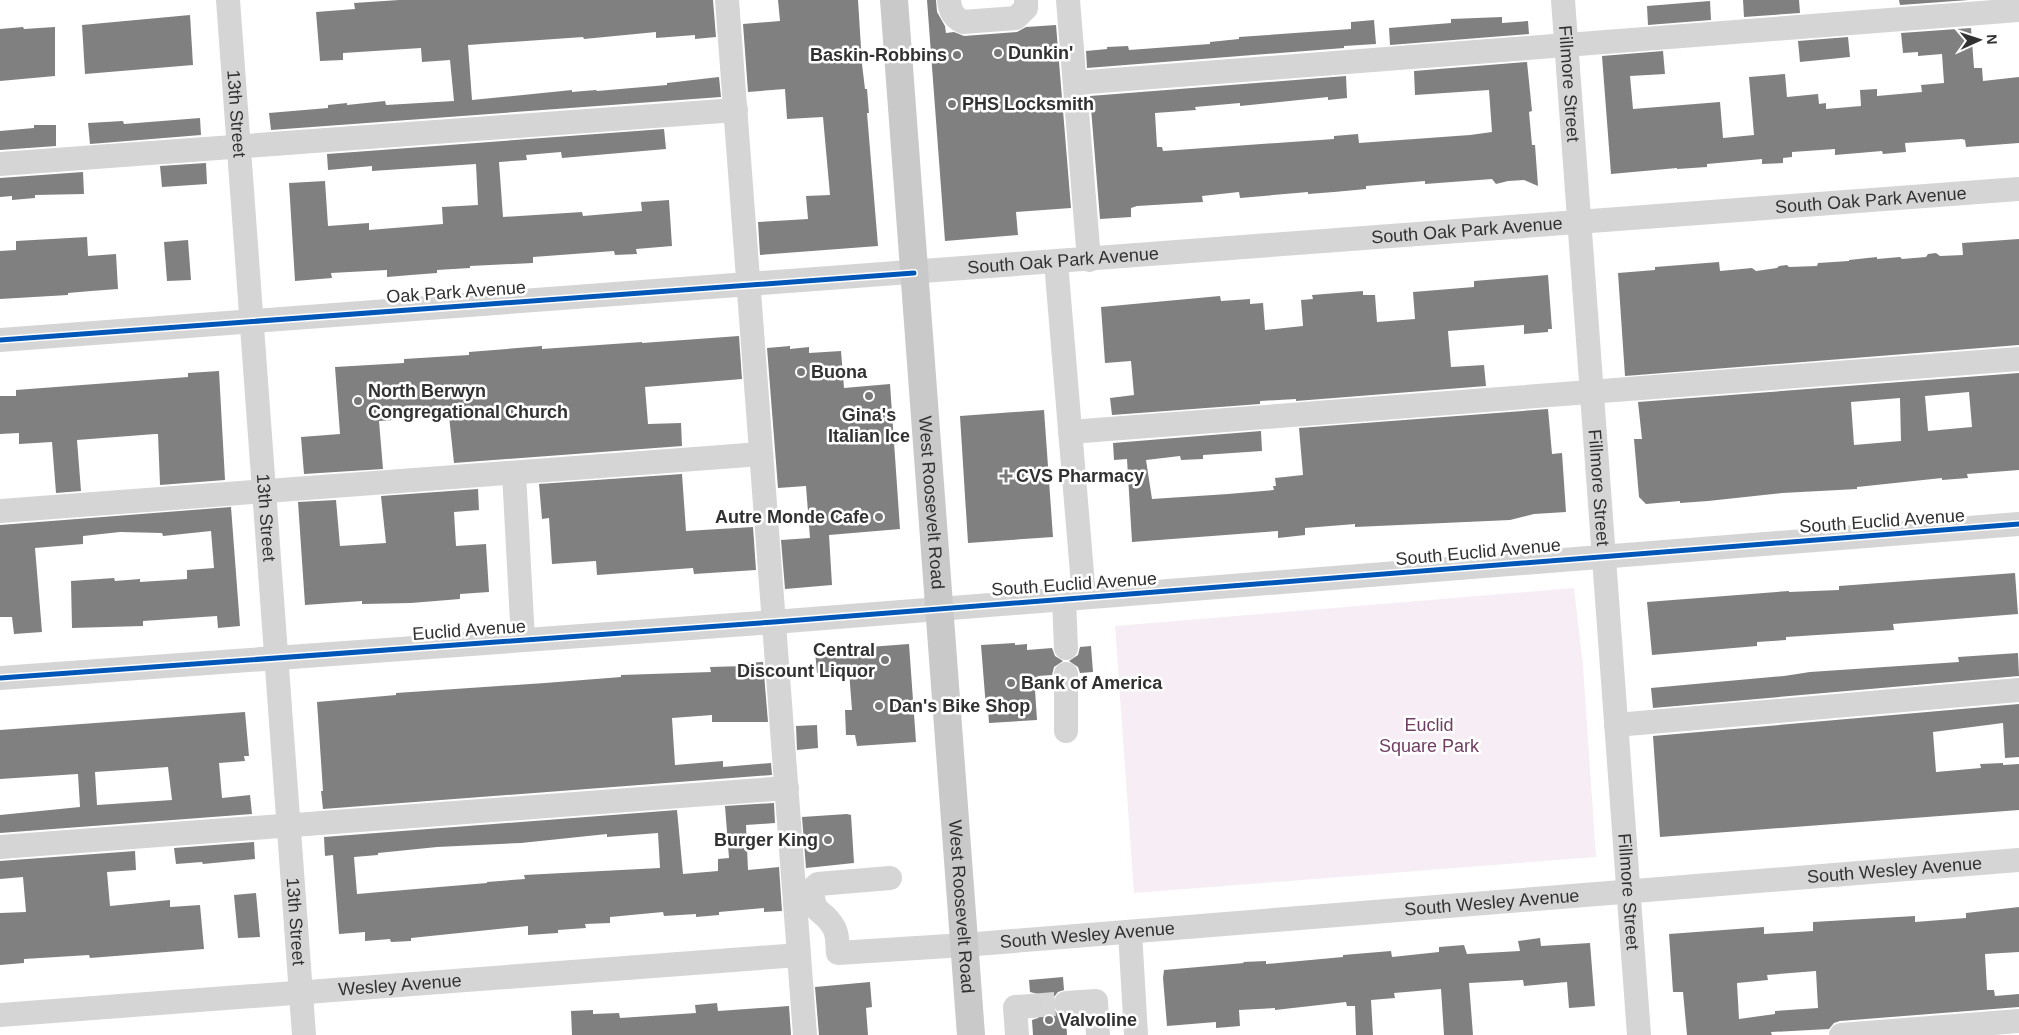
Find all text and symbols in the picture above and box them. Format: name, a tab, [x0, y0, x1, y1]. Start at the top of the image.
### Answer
north arrow	[1954, 15, 2004, 65]
street label: Fillmore Street	[1555, 25, 1583, 143]
text: N	[1984, 34, 2000, 45]
place label: Dunkin'	[1008, 43, 1073, 63]
place label: Baskin-Robbins	[810, 45, 947, 65]
marker: Dunkin'	[992, 47, 1004, 59]
marker: Baskin-Robbins	[951, 49, 963, 61]
street label: 13th Street	[223, 69, 250, 158]
place label: PHS Locksmith	[962, 94, 1094, 114]
marker: PHS Locksmith	[946, 98, 958, 110]
street label: South Oak Park Avenue	[1774, 183, 1967, 217]
street label: South Oak Park Avenue	[1370, 213, 1563, 247]
street label: South Oak Park Avenue	[967, 243, 1159, 278]
street label: Oak Park Avenue	[386, 277, 526, 307]
place label: Buona	[811, 362, 868, 382]
marker: Buona	[795, 366, 807, 378]
place label: North Berwyn Congregational Church	[368, 381, 568, 422]
marker: Gina's Italian Ice	[863, 390, 875, 402]
marker: North Berwyn Congregational Church	[352, 395, 364, 407]
place label: Gina's Italian Ice	[828, 405, 910, 446]
street label: West Roosevelt Road	[915, 415, 948, 590]
street label: Fillmore Street	[1585, 429, 1613, 547]
place label: CVS Pharmacy	[1016, 466, 1144, 486]
marker: CVS Pharmacy	[1000, 470, 1012, 482]
street label: 13th Street	[253, 473, 279, 562]
street label: South Euclid Avenue	[1799, 505, 1965, 537]
place label: Autre Monde Cafe	[715, 507, 869, 527]
marker: Autre Monde Cafe	[873, 511, 885, 523]
street label: South Euclid Avenue	[1395, 535, 1561, 569]
street label: South Euclid Avenue	[991, 568, 1157, 600]
street label: Euclid Avenue	[412, 616, 526, 644]
place label: Central Discount Liquor	[737, 640, 875, 681]
marker: Central Discount Liquor	[879, 654, 891, 666]
place label: Bank of America	[1021, 673, 1163, 693]
marker: Bank of America	[1005, 677, 1017, 689]
place label: Dan's Bike Shop	[889, 696, 1030, 716]
marker: Dan's Bike Shop	[873, 700, 885, 712]
park label: Euclid Square Park	[1379, 715, 1480, 756]
street label: West Roosevelt Road	[945, 819, 978, 994]
place label: Burger King	[714, 830, 818, 850]
street label: Fillmore Street	[1614, 832, 1643, 951]
marker: Burger King	[822, 834, 834, 846]
street label: South Wesley Avenue	[1806, 853, 1983, 887]
street label: 13th Street	[282, 877, 309, 966]
street label: South Wesley Avenue	[1404, 885, 1580, 919]
street label: South Wesley Avenue	[999, 918, 1175, 952]
street label: Wesley Avenue	[338, 970, 462, 1000]
place label: Valvoline	[1059, 1010, 1137, 1030]
marker: Valvoline	[1043, 1014, 1055, 1026]

